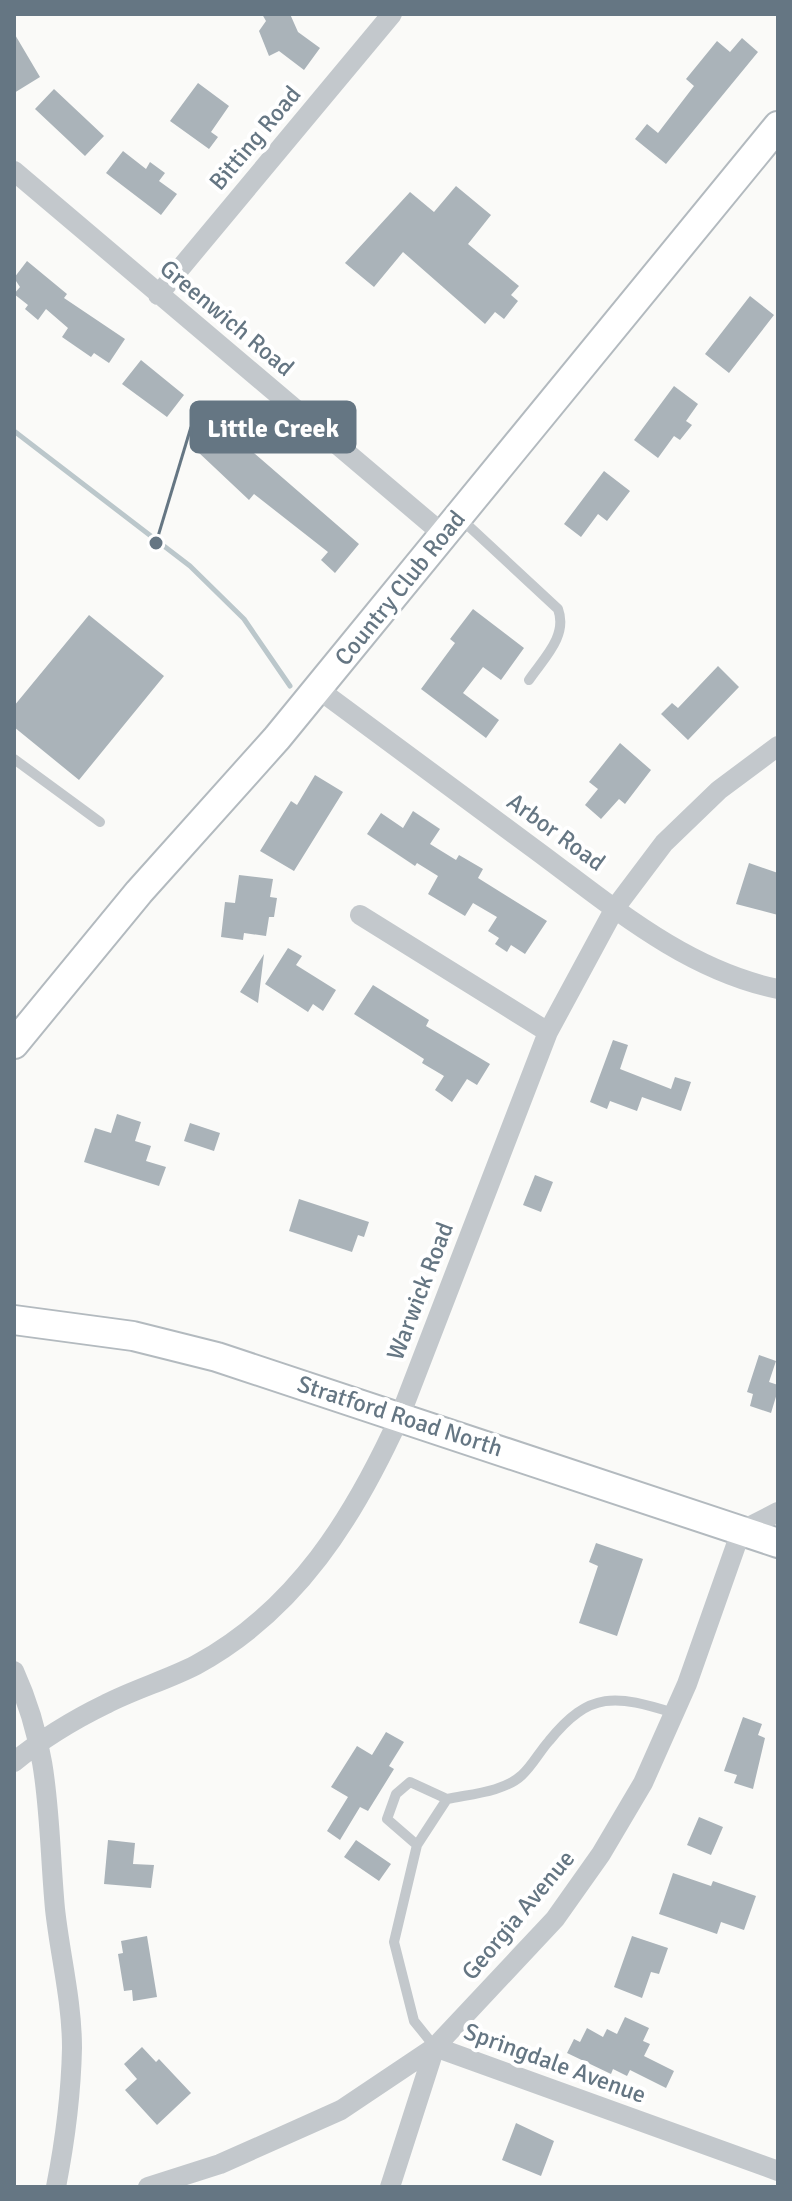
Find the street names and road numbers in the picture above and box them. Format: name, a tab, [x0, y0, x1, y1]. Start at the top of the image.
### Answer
street label: Bitting Road	[203, 80, 307, 196]
street label: Greenwich Road	[154, 253, 300, 383]
street label: Country Club Road	[328, 504, 472, 672]
street label: Arbor Road	[501, 786, 611, 878]
street label: Warwick Road	[380, 1218, 460, 1364]
street label: Stratford Road North	[293, 1369, 507, 1463]
street label: Georgia Avenue	[455, 1844, 581, 1986]
street label: Springdale Avenue	[460, 2016, 650, 2110]

